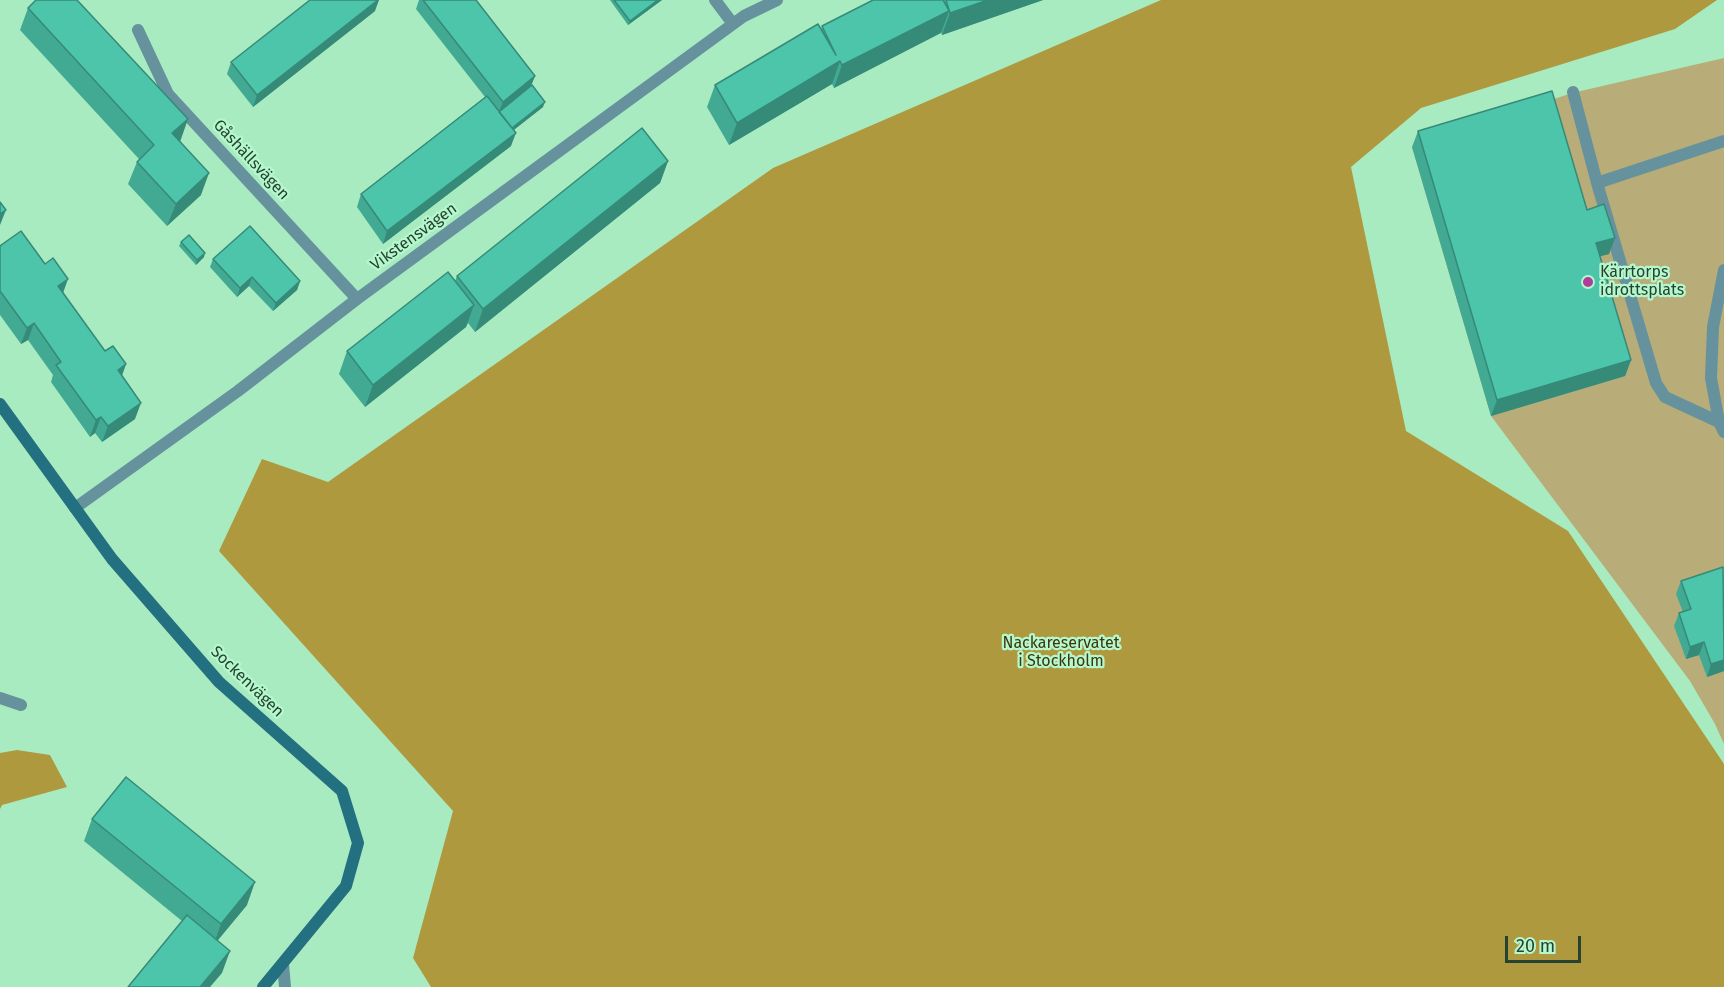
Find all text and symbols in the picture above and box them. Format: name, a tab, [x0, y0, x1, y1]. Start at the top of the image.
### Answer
street label: Gåshällsvägen	[209, 116, 293, 204]
street label: Vikstensvägen	[367, 199, 461, 275]
place label: Kärrtorps idrottsplats	[1600, 263, 1684, 301]
marker: Kärrtorps idrottsplats	[1581, 275, 1595, 289]
park label: Nackareservatet i Stockholm	[1002, 634, 1120, 672]
street label: Sockenvägen	[206, 642, 288, 722]
scale bar	[1508, 924, 1584, 962]
text: 20 m	[1516, 935, 1555, 957]

